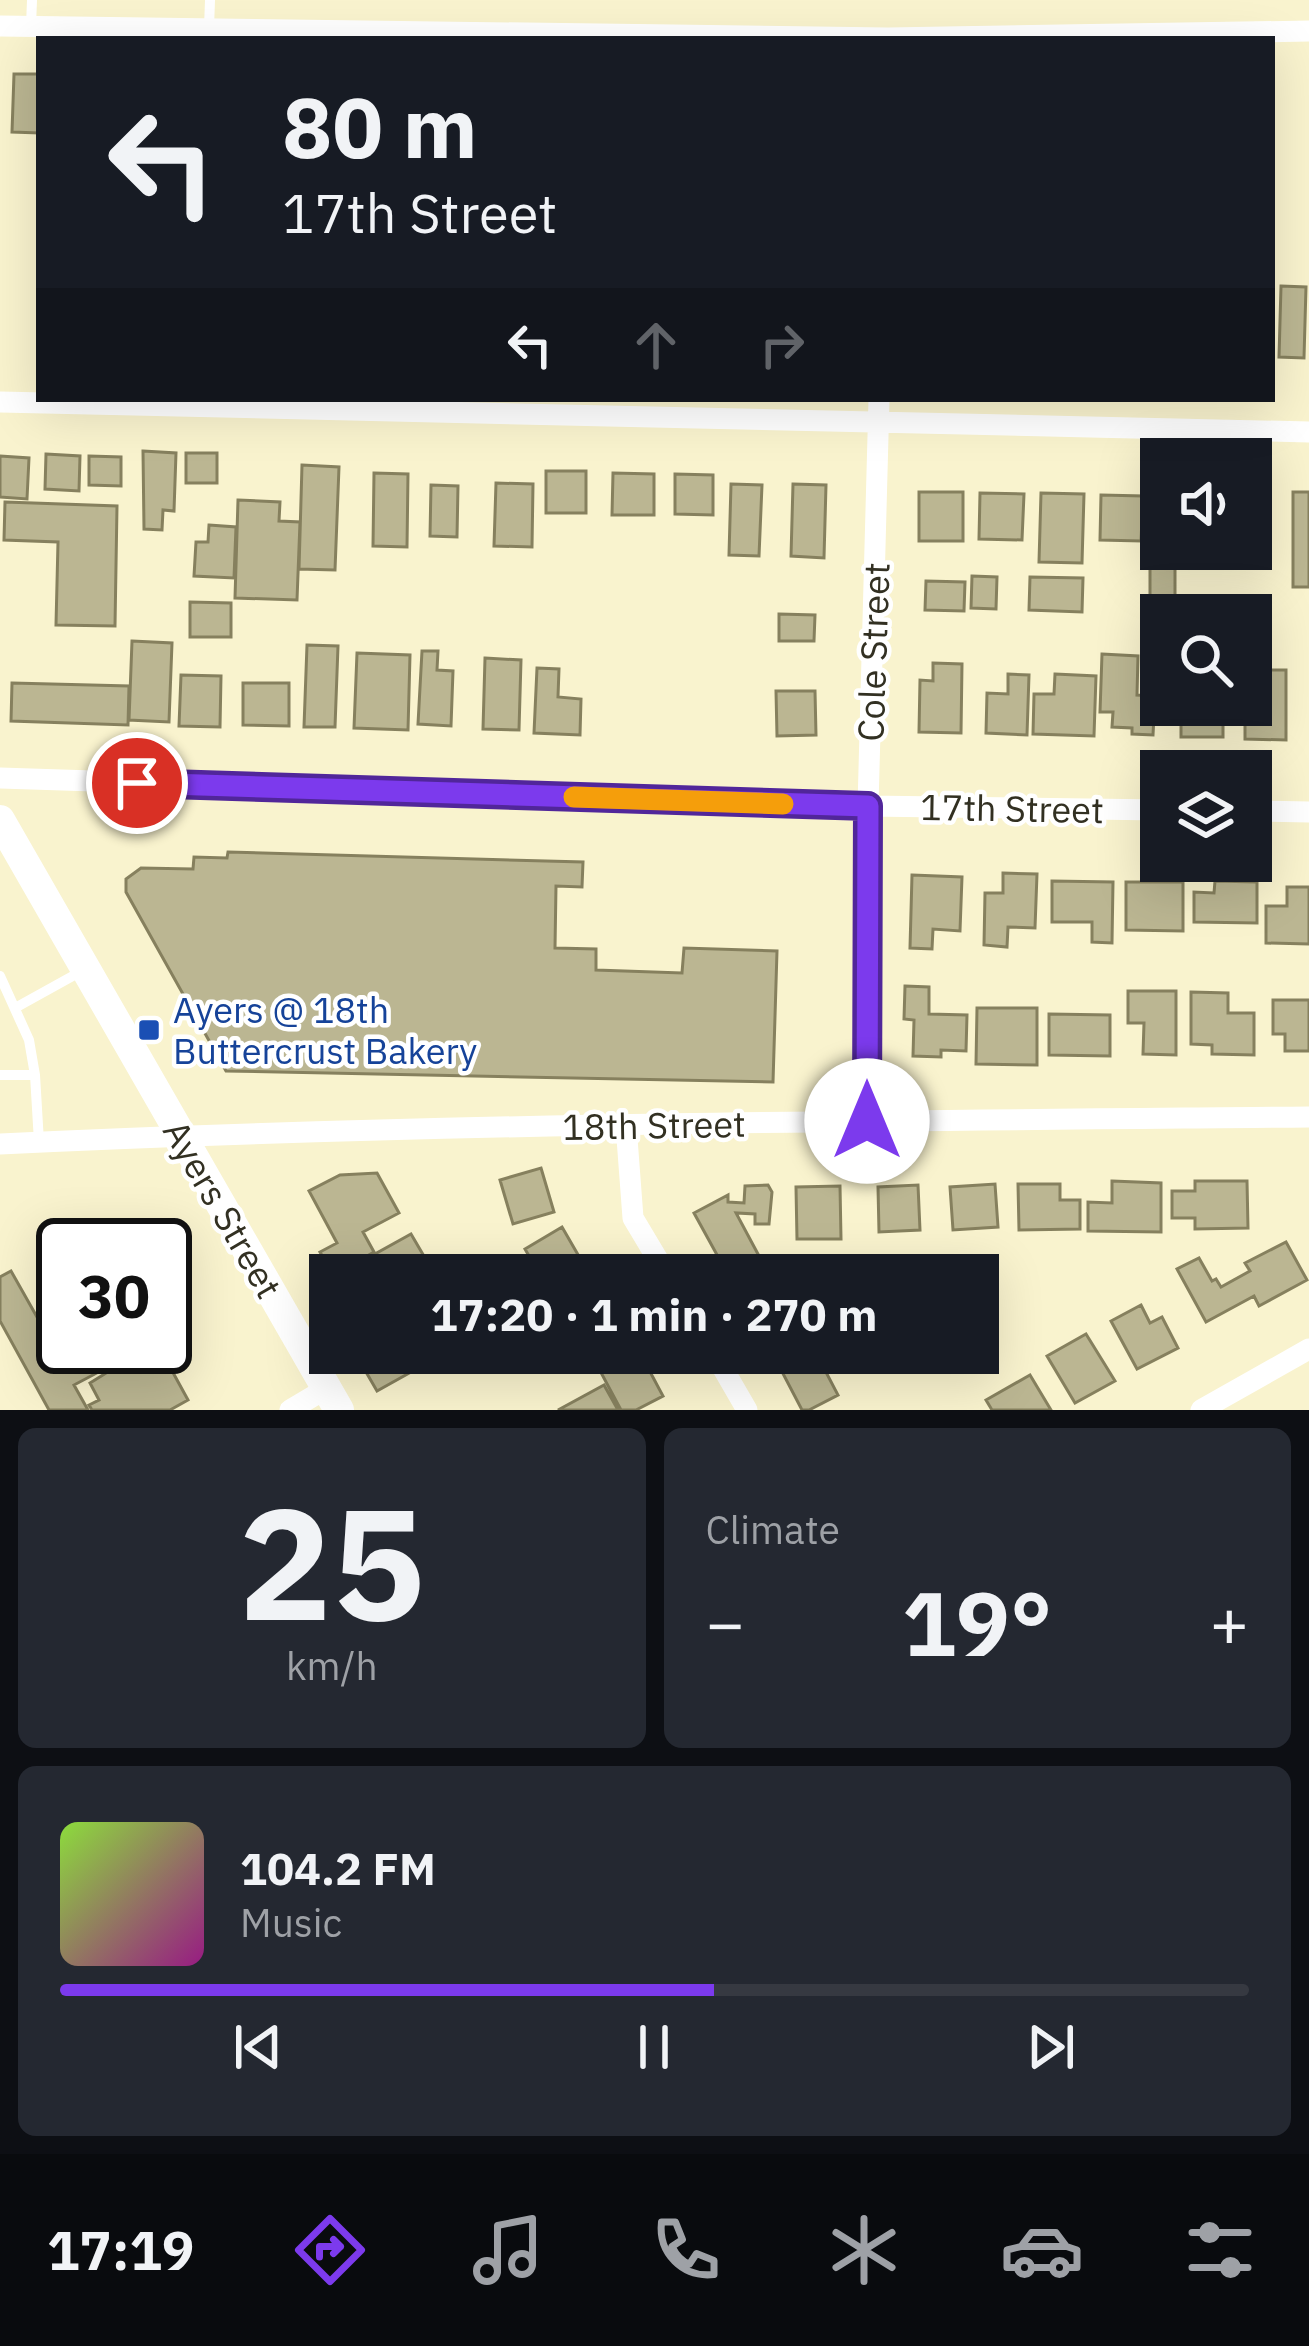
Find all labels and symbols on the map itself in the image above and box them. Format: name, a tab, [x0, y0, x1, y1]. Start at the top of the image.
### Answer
street label: Cole Street	[846, 562, 900, 742]
pin	[86, 732, 188, 834]
street label: 17th Street	[920, 783, 1104, 833]
place label: Ayers @ 18th Buttercrust Bakery	[173, 986, 477, 1074]
marker: Ayers @ 18th Buttercrust Bakery	[136, 1017, 162, 1043]
position arrow	[804, 1058, 930, 1184]
street label: 18th Street	[562, 1100, 746, 1150]
street label: Ayers Street	[153, 1111, 293, 1307]
speed limit sign: 30	[36, 1218, 192, 1374]

